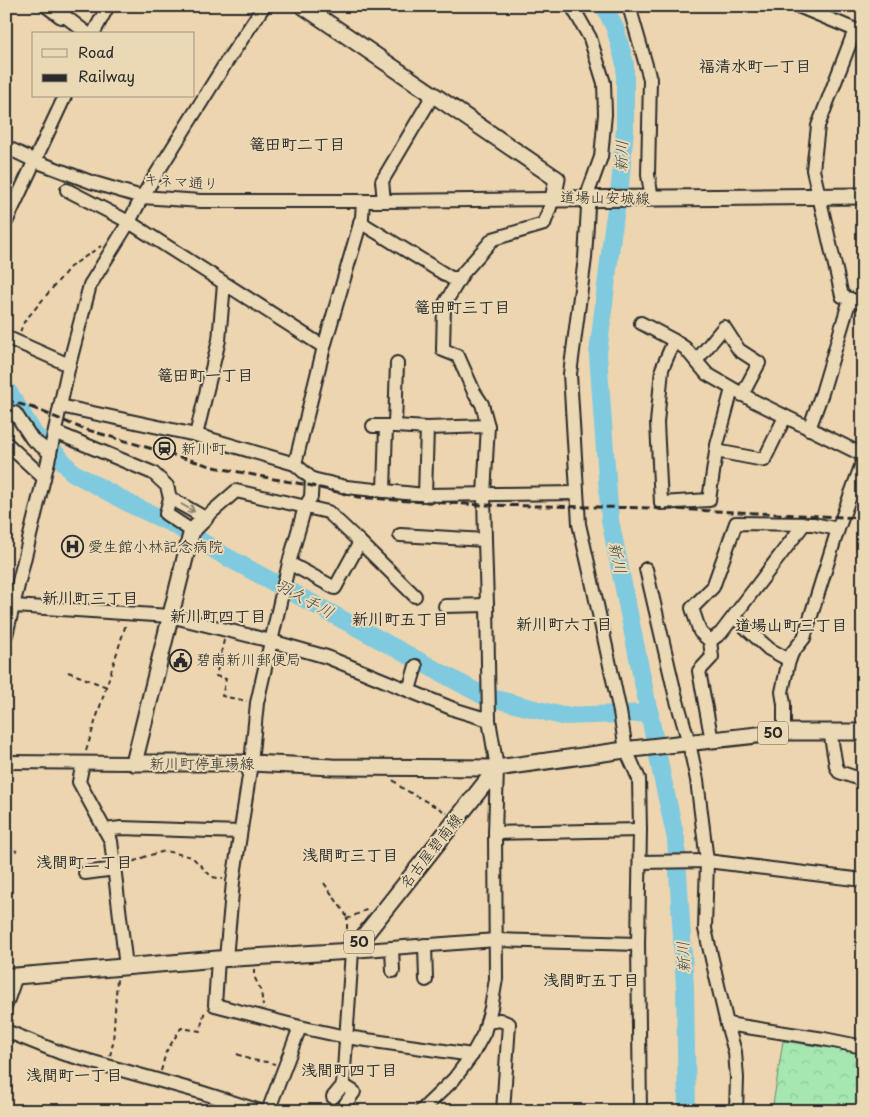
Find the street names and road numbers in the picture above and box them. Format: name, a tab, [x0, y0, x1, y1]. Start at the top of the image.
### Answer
street label: キネマ通り	[143, 166, 219, 195]
street label: 道場山安城線	[560, 184, 650, 209]
road number: 50	[758, 721, 788, 744]
street label: 新川町停車場線	[149, 751, 255, 774]
street label: 名古屋碧南線	[393, 808, 467, 893]
road number: 50	[344, 930, 374, 954]

